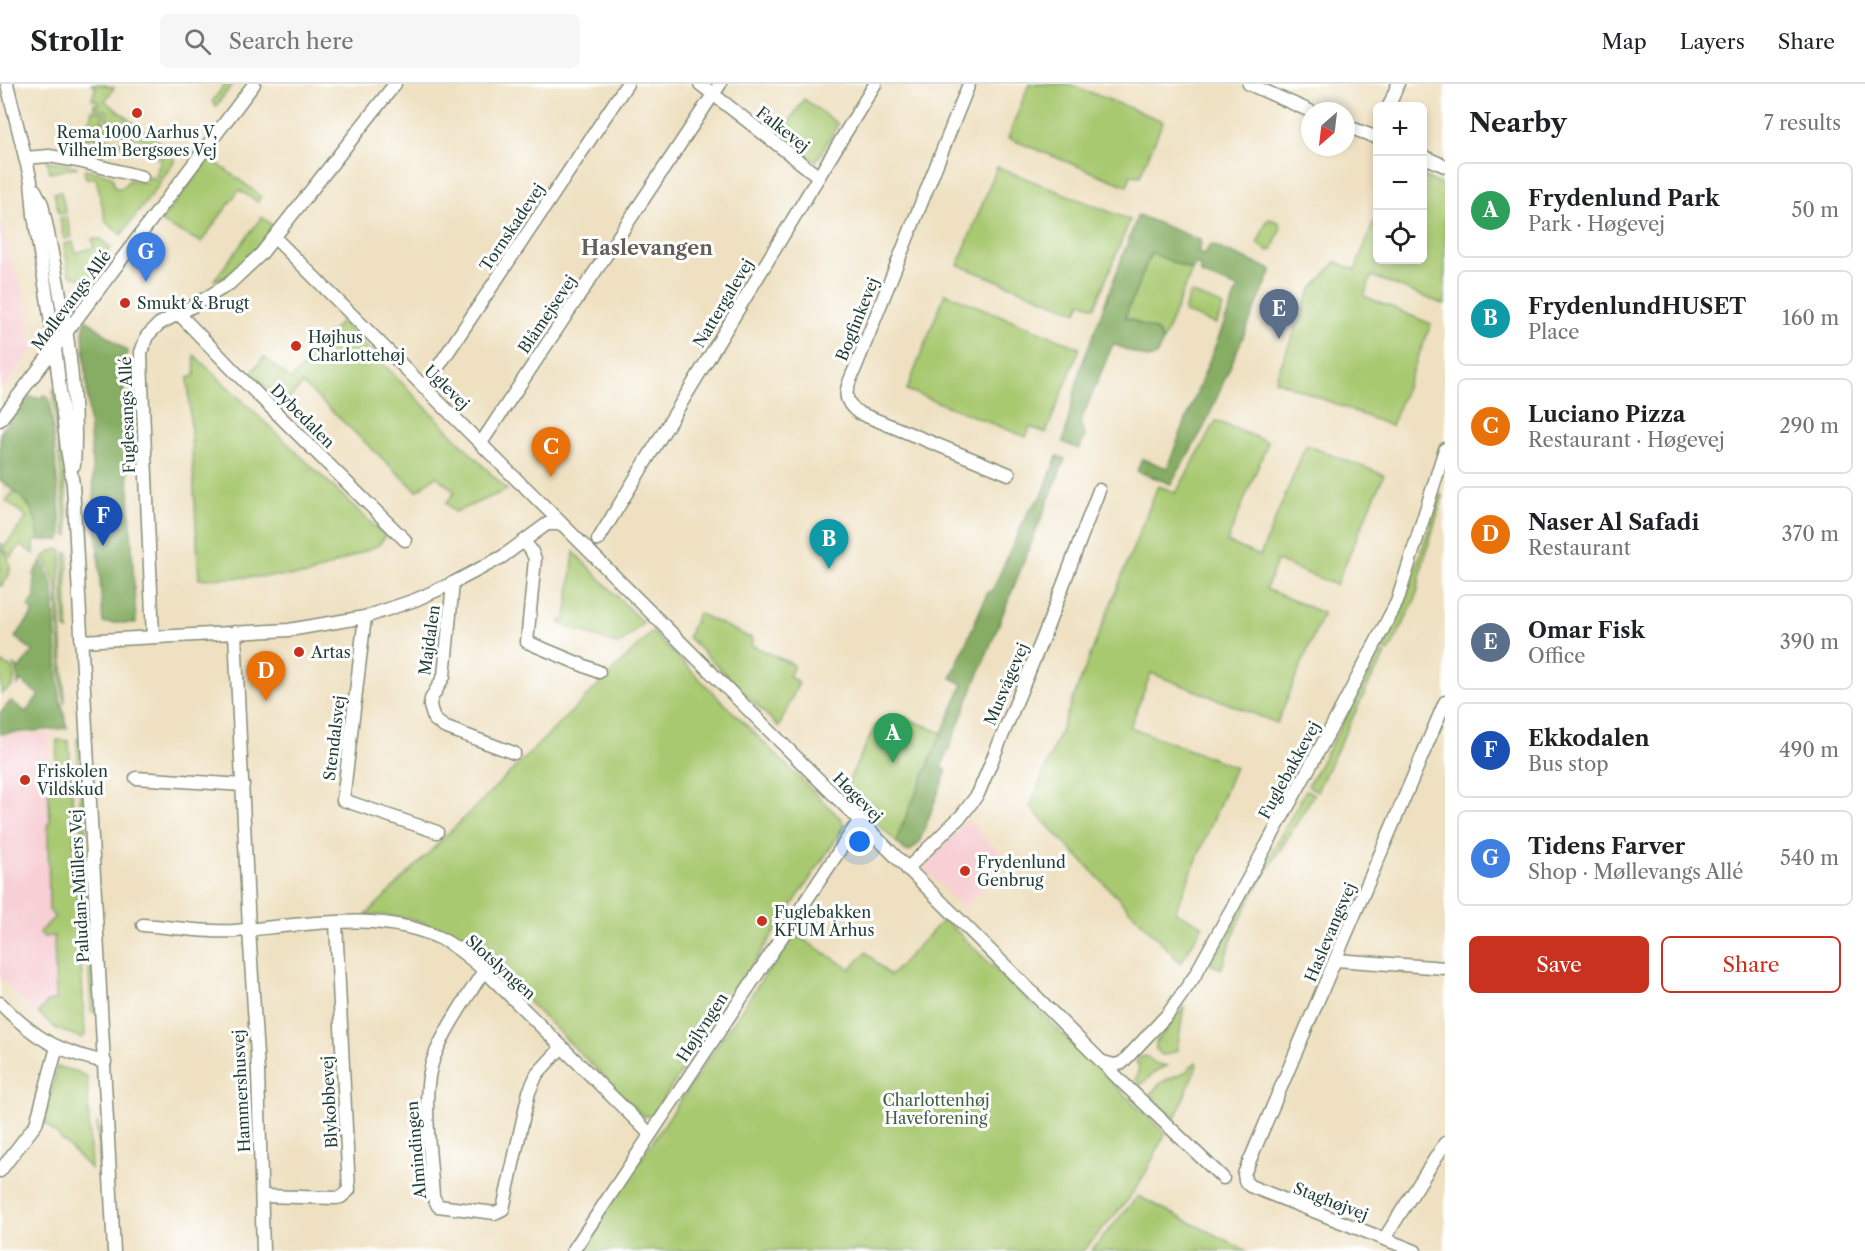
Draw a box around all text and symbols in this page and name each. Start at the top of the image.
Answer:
search box [160,14,580,68]
text: Strollr [30,24,124,58]
icon: search [181,25,214,58]
text: Search here [229,28,353,55]
text: Map [1602,29,1647,54]
text: Layers [1680,29,1745,54]
text: Share [1778,29,1835,54]
street label: Falkevej [752,102,814,156]
north arrow [1301,102,1355,156]
map controls [1373,102,1427,264]
button: + [1373,102,1427,156]
marker: Rema 1000 Aarhus V, Vilhelm Bergsøes Vej [130,106,144,120]
text: Nearby [1469,107,1567,139]
text: 7 results [1764,111,1841,135]
place label: Rema 1000 Aarhus V, Vilhelm Bergsøes Vej [56,122,217,160]
button: − [1373,156,1427,210]
street label: Tornskadevej [475,179,549,275]
text: Frydenlund Park [1528,185,1720,212]
text: A [1483,198,1498,222]
text: 50 m [1792,198,1839,222]
button: locate [1373,210,1427,264]
text: Park · Høgevej [1528,212,1665,236]
pin: G [126,232,166,282]
district label: Haslevangen [581,236,713,260]
street label: Møllevangs Allé [27,246,115,354]
street label: Nattergalevej [689,255,757,351]
street label: Blåmejsevej [514,271,580,357]
street label: Bogfinkevej [831,274,883,364]
pin: E [1260,290,1298,339]
place label: Smukt & Brugt [137,293,250,313]
text: FrydenlundHUSET [1528,293,1746,320]
marker: Smukt & Brugt [118,296,132,310]
text: B [1483,306,1498,330]
text: 160 m [1782,306,1839,330]
text: Place [1528,320,1579,344]
place label: Højhus Charlottehøj [308,327,405,365]
marker: Højhus Charlottehøj [289,339,303,353]
street label: Fuglesangs Allé [115,356,139,474]
street label: Uglevej [420,361,474,413]
street label: Dybedalen [267,380,339,452]
text: Luciano Pizza [1528,401,1686,428]
text: C [1482,414,1499,438]
text: 290 m [1779,414,1839,438]
pin: C [532,428,570,477]
text: Restaurant · Høgevej [1528,428,1725,452]
pin: F [84,496,122,546]
text: Naser Al Safadi [1528,509,1699,536]
pin: B [810,520,848,569]
text: D [1482,522,1499,546]
text: 370 m [1782,522,1839,546]
text: Restaurant [1528,536,1631,560]
street label: Majdalen [414,603,444,677]
text: Omar Fisk [1528,617,1645,644]
text: E [1483,630,1498,654]
text: 390 m [1780,630,1839,654]
street label: Musvågevej [980,640,1032,728]
place label: Artas [310,642,351,662]
text: Office [1528,644,1586,668]
marker: Artas [292,645,306,659]
pin: D [246,652,286,701]
street label: Stendalsvej [319,694,349,782]
pin: A [874,714,912,763]
street label: Fuglebakkevej [1254,718,1324,822]
text: Ekkodalen [1528,725,1650,752]
text: F [1484,738,1497,762]
text: 490 m [1779,738,1839,762]
text: Bus stop [1528,752,1609,776]
place label: Friskolen Vildskud [36,761,108,799]
street label: Høgevej [829,768,887,826]
marker: Friskolen Vildskud [18,773,32,787]
street label: Paludan-Müllers Vej [65,809,93,963]
your location [845,827,874,856]
text: Tidens Farver [1528,833,1685,860]
text: G [1482,846,1499,870]
text: 540 m [1780,846,1839,870]
place label: Frydenlund Genbrug [977,852,1066,890]
text: Shop · Møllevangs Allé [1528,860,1743,884]
marker: Frydenlund Genbrug [958,864,972,878]
street label: Haslevangsvej [1300,879,1360,985]
place label: Fuglebakken KFUM Århus [774,902,874,940]
marker: Fuglebakken KFUM Århus [755,914,769,928]
street label: Slotslyngen [462,930,540,1004]
button: Save [1469,936,1649,993]
button: Share [1661,936,1841,993]
street label: Højlyngen [672,989,732,1065]
street label: Hammershusvej [228,1029,254,1153]
street label: Blykobbevej [317,1055,341,1149]
park label: Charlottenhøj Haveforening [883,1090,989,1128]
street label: Almindingen [402,1100,430,1201]
street label: Staghøjvej [1291,1178,1371,1224]

